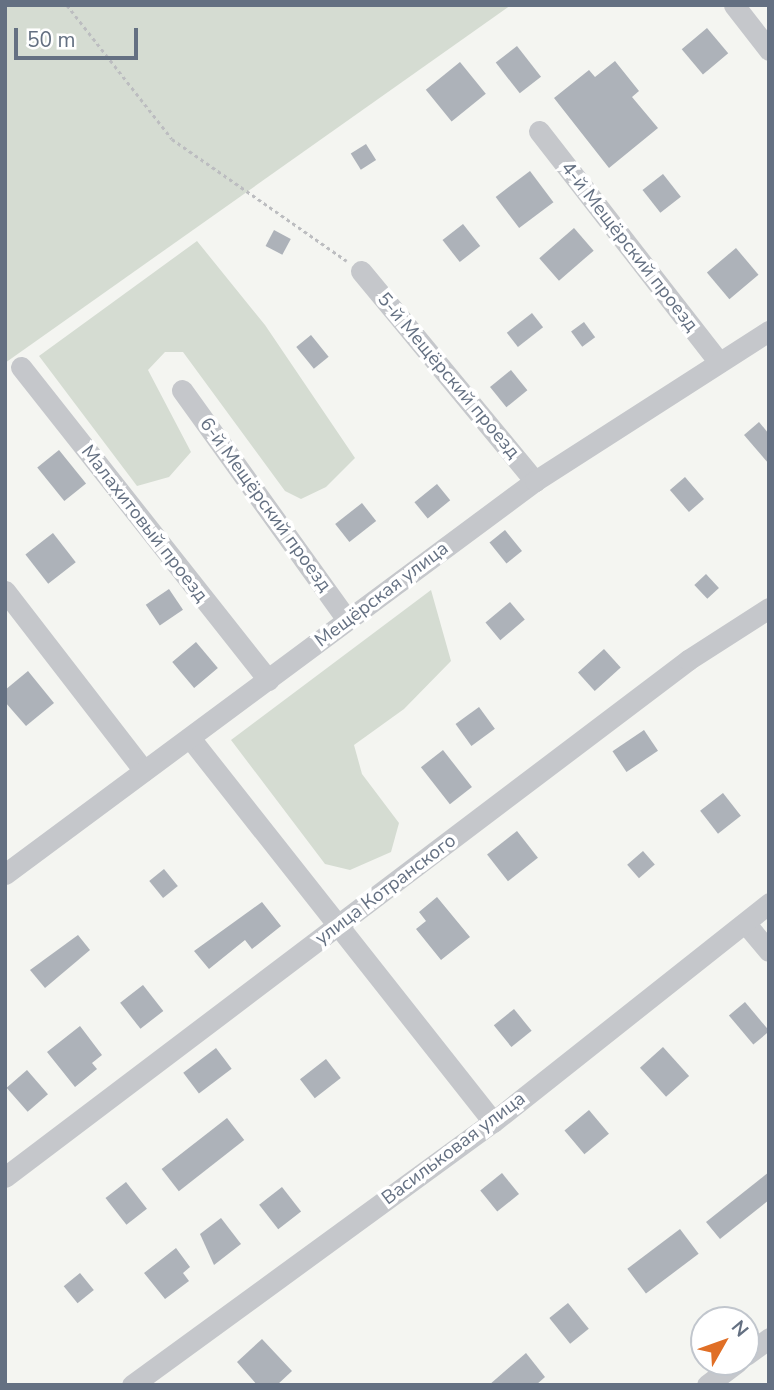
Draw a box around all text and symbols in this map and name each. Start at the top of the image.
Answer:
scale bar [18,14,142,58]
text: 50 m [27,26,76,54]
street label: 4-й Мещёрский проезд [556,157,702,337]
street label: 5-й Мещёрский проезд [372,288,524,464]
street label: 6-й Мещёрский проезд [194,414,336,596]
street label: Малахитовый проезд [76,441,212,607]
street label: Мещёрская улица [311,537,453,653]
street label: улица Котранского [311,830,461,950]
street label: Васильковая улица [378,1088,530,1210]
north arrow [690,1306,760,1376]
text: N [725,1315,754,1343]

